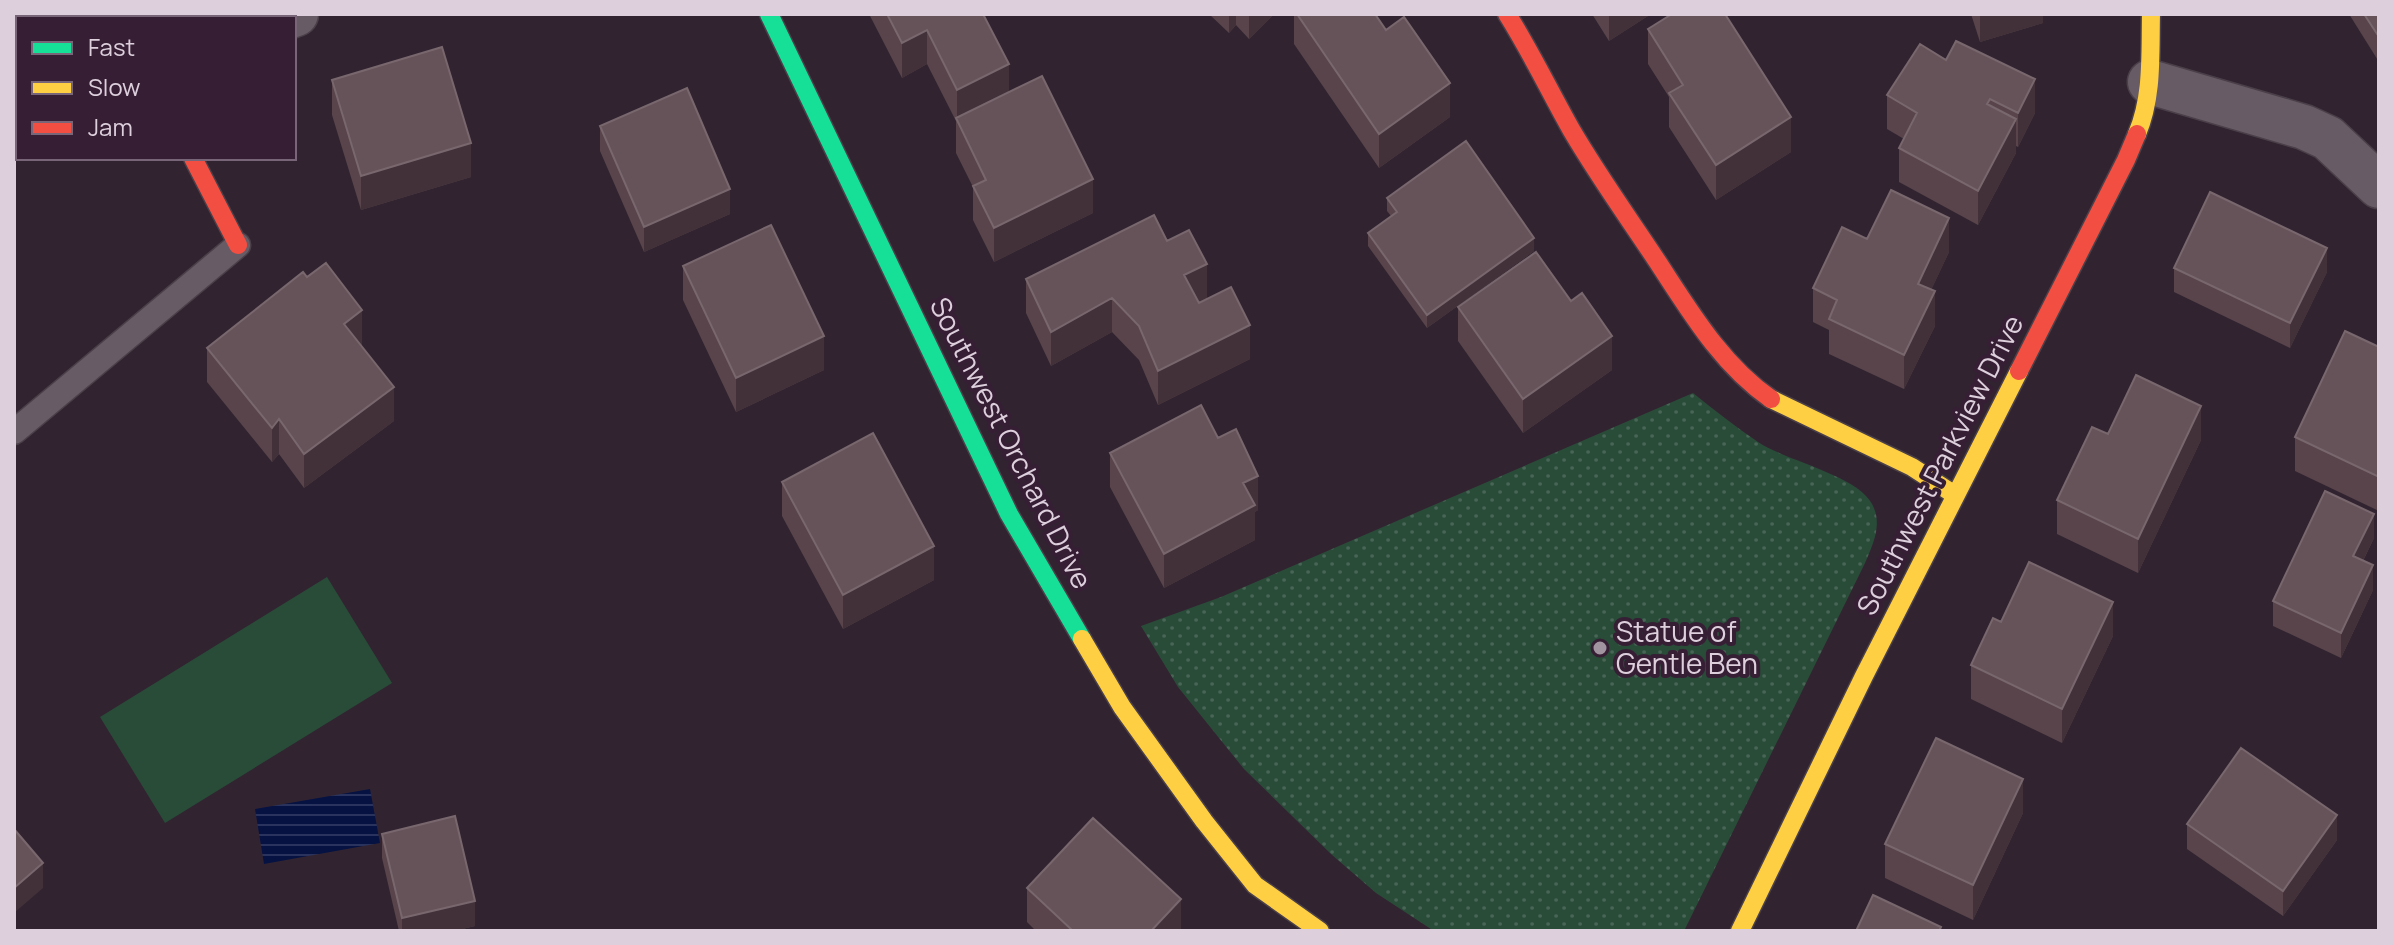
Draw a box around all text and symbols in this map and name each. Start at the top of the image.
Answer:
legend [16,16,296,160]
text: Fast [88,30,135,63]
text: Slow [88,70,141,103]
text: Jam [88,110,133,143]
street label: Southwest Orchard Drive [922,290,1102,595]
street label: Southwest Parkview Drive [1847,308,2031,621]
place label: Statue of Gentle Ben [1616,612,1758,682]
marker: Statue of Gentle Ben [1591,639,1609,657]

